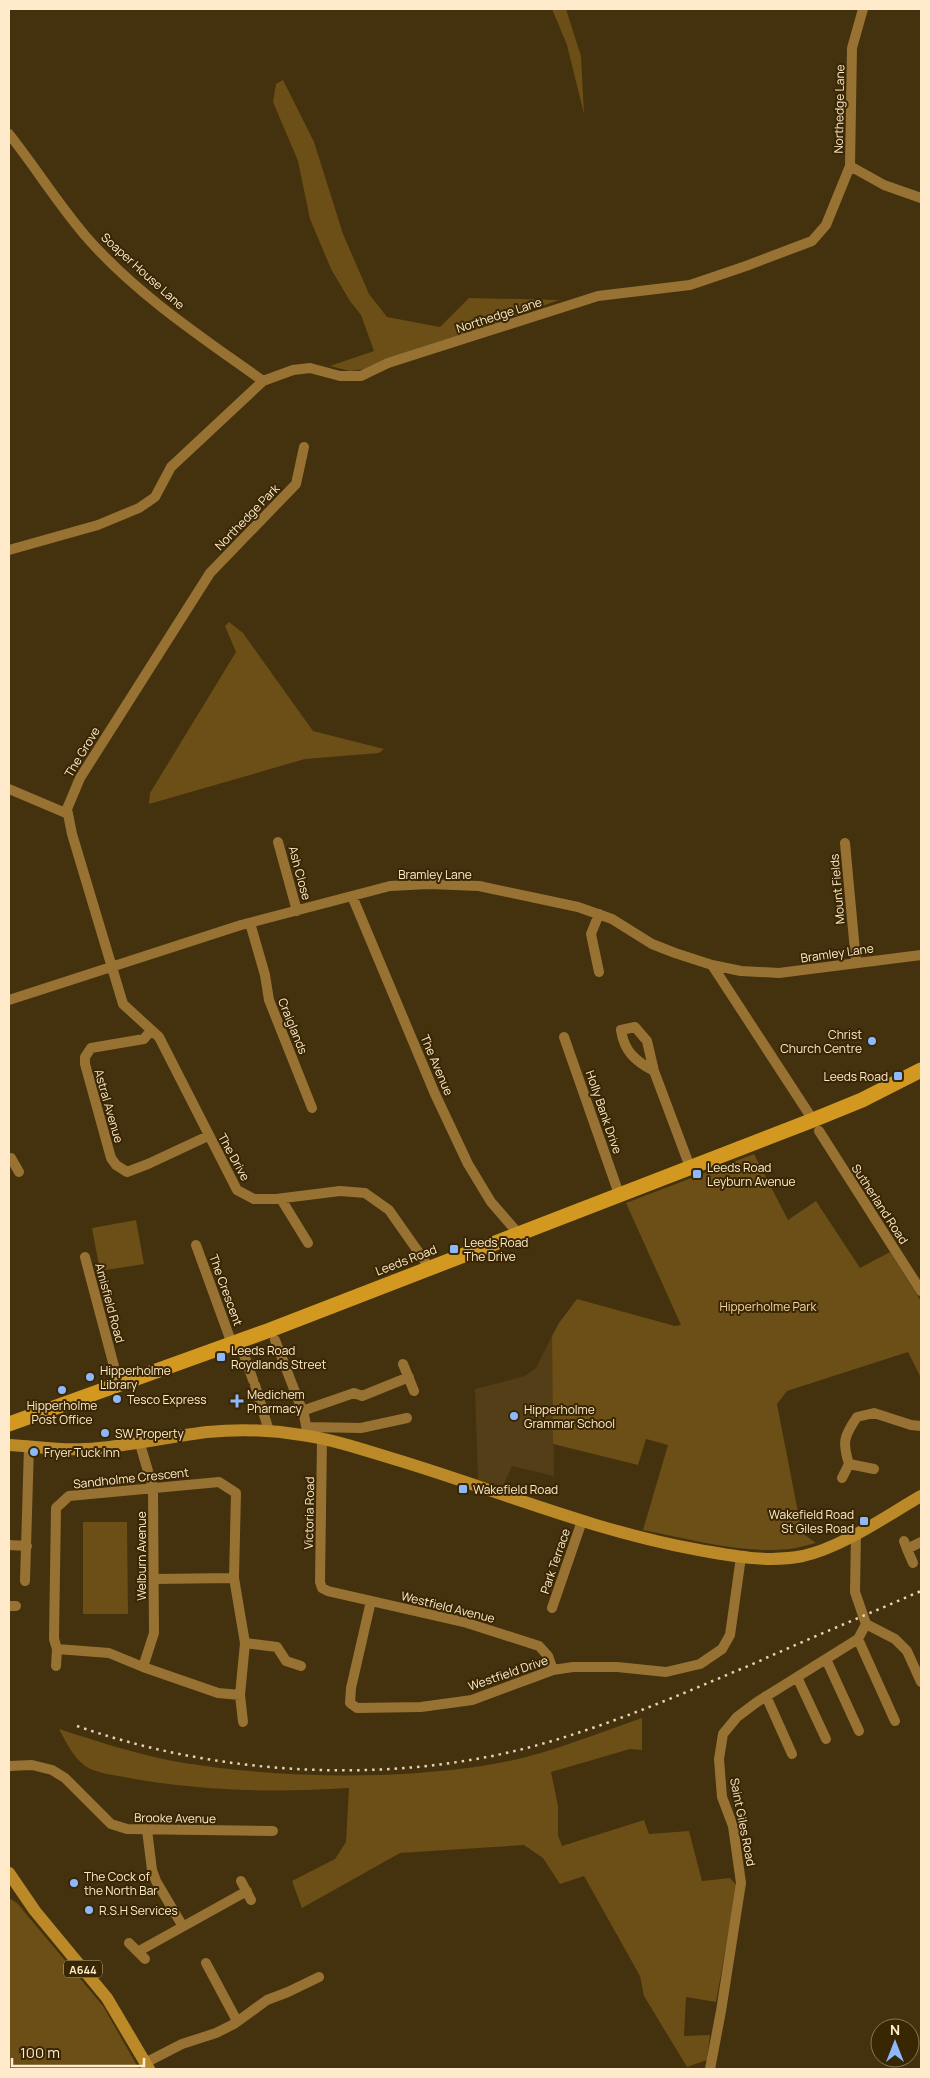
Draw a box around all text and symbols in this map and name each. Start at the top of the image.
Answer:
street label: Northedge Lane [830,64,848,154]
street label: Soaper House Lane [98,229,188,313]
street label: Northedge Lane [454,293,544,337]
street label: Northedge Park [211,479,284,554]
street label: The Grove [60,724,104,780]
street label: Ash Close [285,844,315,902]
street label: Mount Fields [825,853,849,925]
street label: Bramley Lane [398,866,472,883]
street label: Bramley Lane [799,939,875,967]
street label: Craiglands [274,995,312,1057]
place label: Christ Church Centre [780,1026,862,1057]
street label: The Avenue [417,1032,457,1098]
marker: Christ Church Centre [866,1035,878,1047]
street label: Astral Avenue [90,1067,128,1145]
street label: Holly Bank Drive [582,1068,626,1156]
place label: Leeds Road [824,1068,888,1085]
marker: Leeds Road [892,1070,904,1082]
street label: The Drive [214,1130,254,1184]
place label: Leeds Road Leyburn Avenue [707,1159,796,1190]
street label: Sutherland Road [848,1161,912,1247]
marker: Leeds Road Leyburn Avenue [691,1168,703,1180]
place label: Leeds Road The Drive [464,1234,528,1265]
street label: Leeds Road [373,1241,439,1279]
marker: Leeds Road The Drive [448,1243,460,1255]
street label: The Crescent [205,1252,247,1328]
street label: Amisfield Road [91,1261,129,1345]
park label: Hipperholme Park [719,1298,818,1315]
place label: Leeds Road Roydlands Street [231,1342,326,1373]
marker: Leeds Road Roydlands Street [215,1351,227,1363]
place label: Hipperholme Library [100,1362,171,1393]
marker: Hipperholme Library [84,1371,96,1383]
marker: Hipperholme Post Office [56,1384,68,1396]
place label: Medichem Pharmacy [247,1386,305,1417]
place label: Tesco Express [127,1391,207,1408]
marker: Tesco Express [111,1393,123,1405]
marker: Medichem Pharmacy [231,1395,243,1407]
place label: Hipperholme Post Office [27,1397,97,1428]
place label: Hipperholme Grammar School [524,1401,615,1432]
marker: Hipperholme Grammar School [508,1410,520,1422]
place label: SW Property [115,1425,184,1442]
marker: SW Property [99,1427,111,1439]
place label: Fryer Tuck Inn [44,1444,120,1461]
marker: Fryer Tuck Inn [28,1446,40,1458]
street label: Sandholme Crescent [72,1463,190,1493]
street label: Victoria Road [300,1476,318,1550]
place label: Wakefield Road [473,1481,558,1498]
marker: Wakefield Road [457,1483,469,1495]
place label: Wakefield Road St Giles Road [769,1506,854,1537]
street label: Welburn Avenue [133,1511,150,1601]
marker: Wakefield Road St Giles Road [858,1515,870,1527]
street label: Park Terrace [536,1526,574,1596]
street label: Westfield Avenue [399,1587,497,1627]
street label: Westfield Drive [466,1651,550,1695]
street label: Saint Giles Road [726,1776,760,1868]
street label: Brooke Avenue [134,1809,216,1827]
place label: The Cock of the North Bar [84,1868,158,1899]
marker: The Cock of the North Bar [68,1877,80,1889]
place label: R.S.H Services [99,1902,178,1919]
marker: R.S.H Services [83,1904,95,1916]
road number: A644 [64,1960,102,1978]
north arrow [870,2018,920,2068]
text: N [890,2020,900,2039]
scale bar [12,2036,145,2068]
text: 100 m [20,2042,60,2063]

